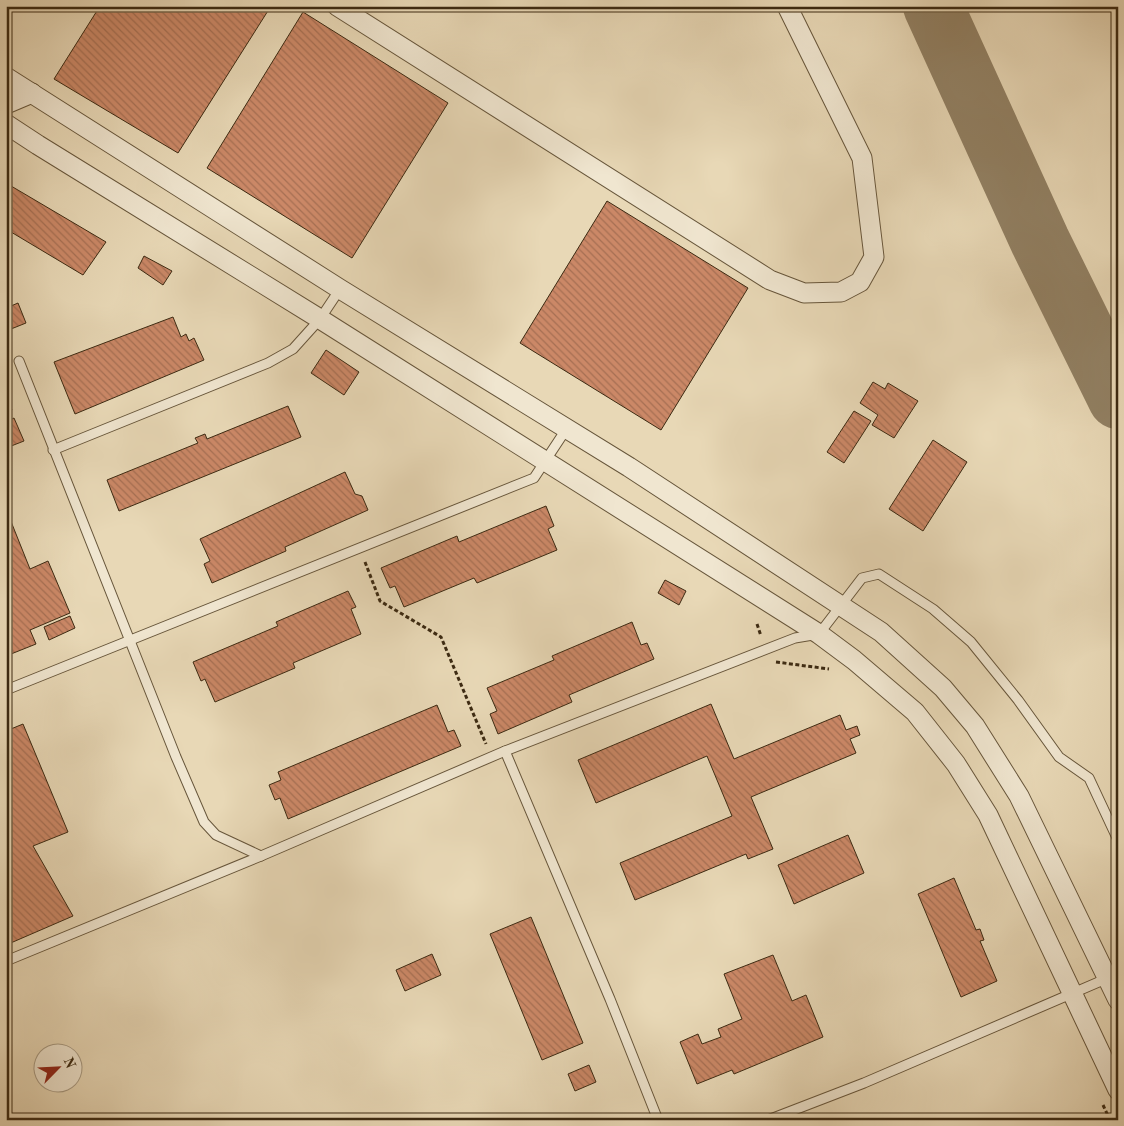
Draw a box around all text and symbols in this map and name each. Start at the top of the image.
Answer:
north arrow [32,1044,82,1094]
text: N [60,1055,78,1071]

